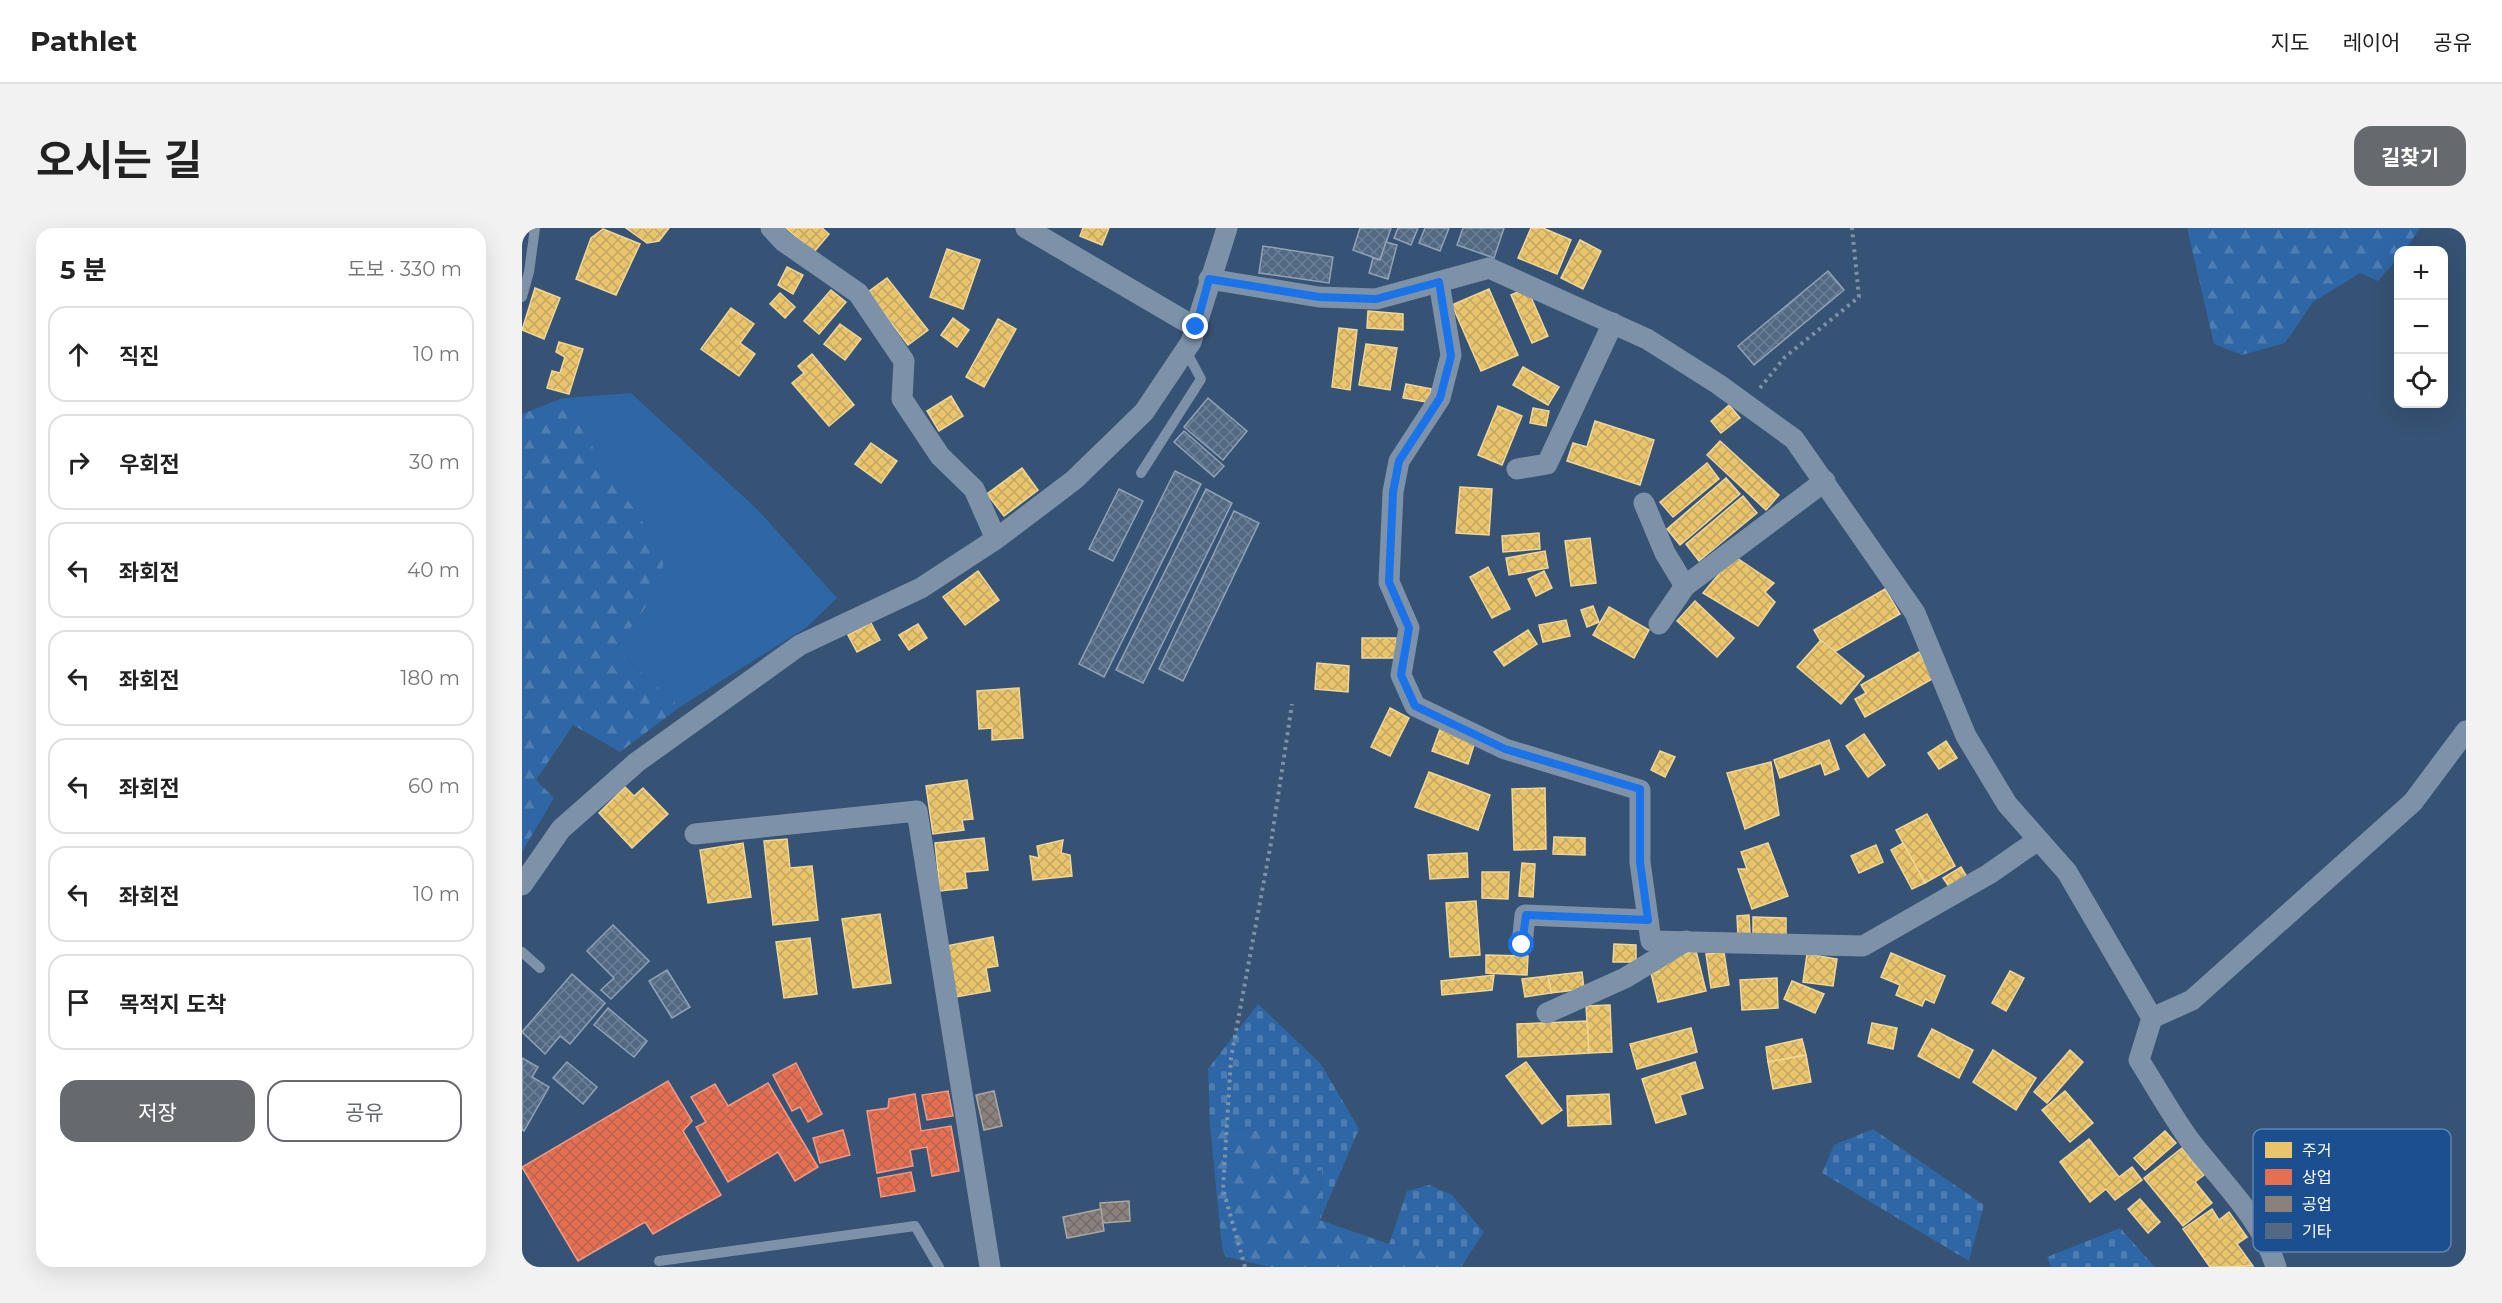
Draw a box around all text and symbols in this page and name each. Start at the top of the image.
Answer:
text: Pathlet [30,24,137,58]
text: 지도 [2271,30,2309,55]
text: 레이어 [2342,30,2400,55]
text: 공유 [2433,30,2472,55]
button: 길찾기 [2354,126,2466,186]
text: 오시는 길 [36,134,202,186]
map controls [2394,246,2448,408]
button: + [2394,246,2448,300]
text: 5 분 [60,254,107,286]
text: 도보 · 330 m [348,257,462,281]
button: − [2394,300,2448,354]
route end [1182,313,1208,339]
icon: ahead [62,338,95,371]
text: 10 m [413,342,460,366]
text: 직진 [119,343,159,370]
button: locate [2394,354,2448,408]
icon: right [62,446,95,479]
text: 30 m [409,450,460,474]
text: 우회전 [119,451,180,478]
icon: left [62,554,95,587]
text: 40 m [407,558,460,582]
text: 좌회전 [119,559,180,586]
icon: left [62,662,95,695]
text: 180 m [400,666,460,690]
text: 좌회전 [119,667,180,694]
icon: left [62,770,95,803]
text: 60 m [408,774,460,798]
text: 좌회전 [119,775,180,802]
icon: left [62,878,95,911]
text: 10 m [413,882,460,906]
text: 좌회전 [119,883,180,910]
route start [1508,931,1534,957]
icon: arrive [62,986,95,1019]
text: 목적지 도착 [119,991,226,1018]
button: 저장 [60,1080,255,1142]
button: 공유 [267,1080,462,1142]
legend [2253,1129,2451,1252]
text: 주거 [2302,1141,2331,1160]
text: 상업 [2302,1168,2331,1187]
text: 공업 [2302,1195,2331,1214]
text: 기타 [2302,1222,2332,1241]

